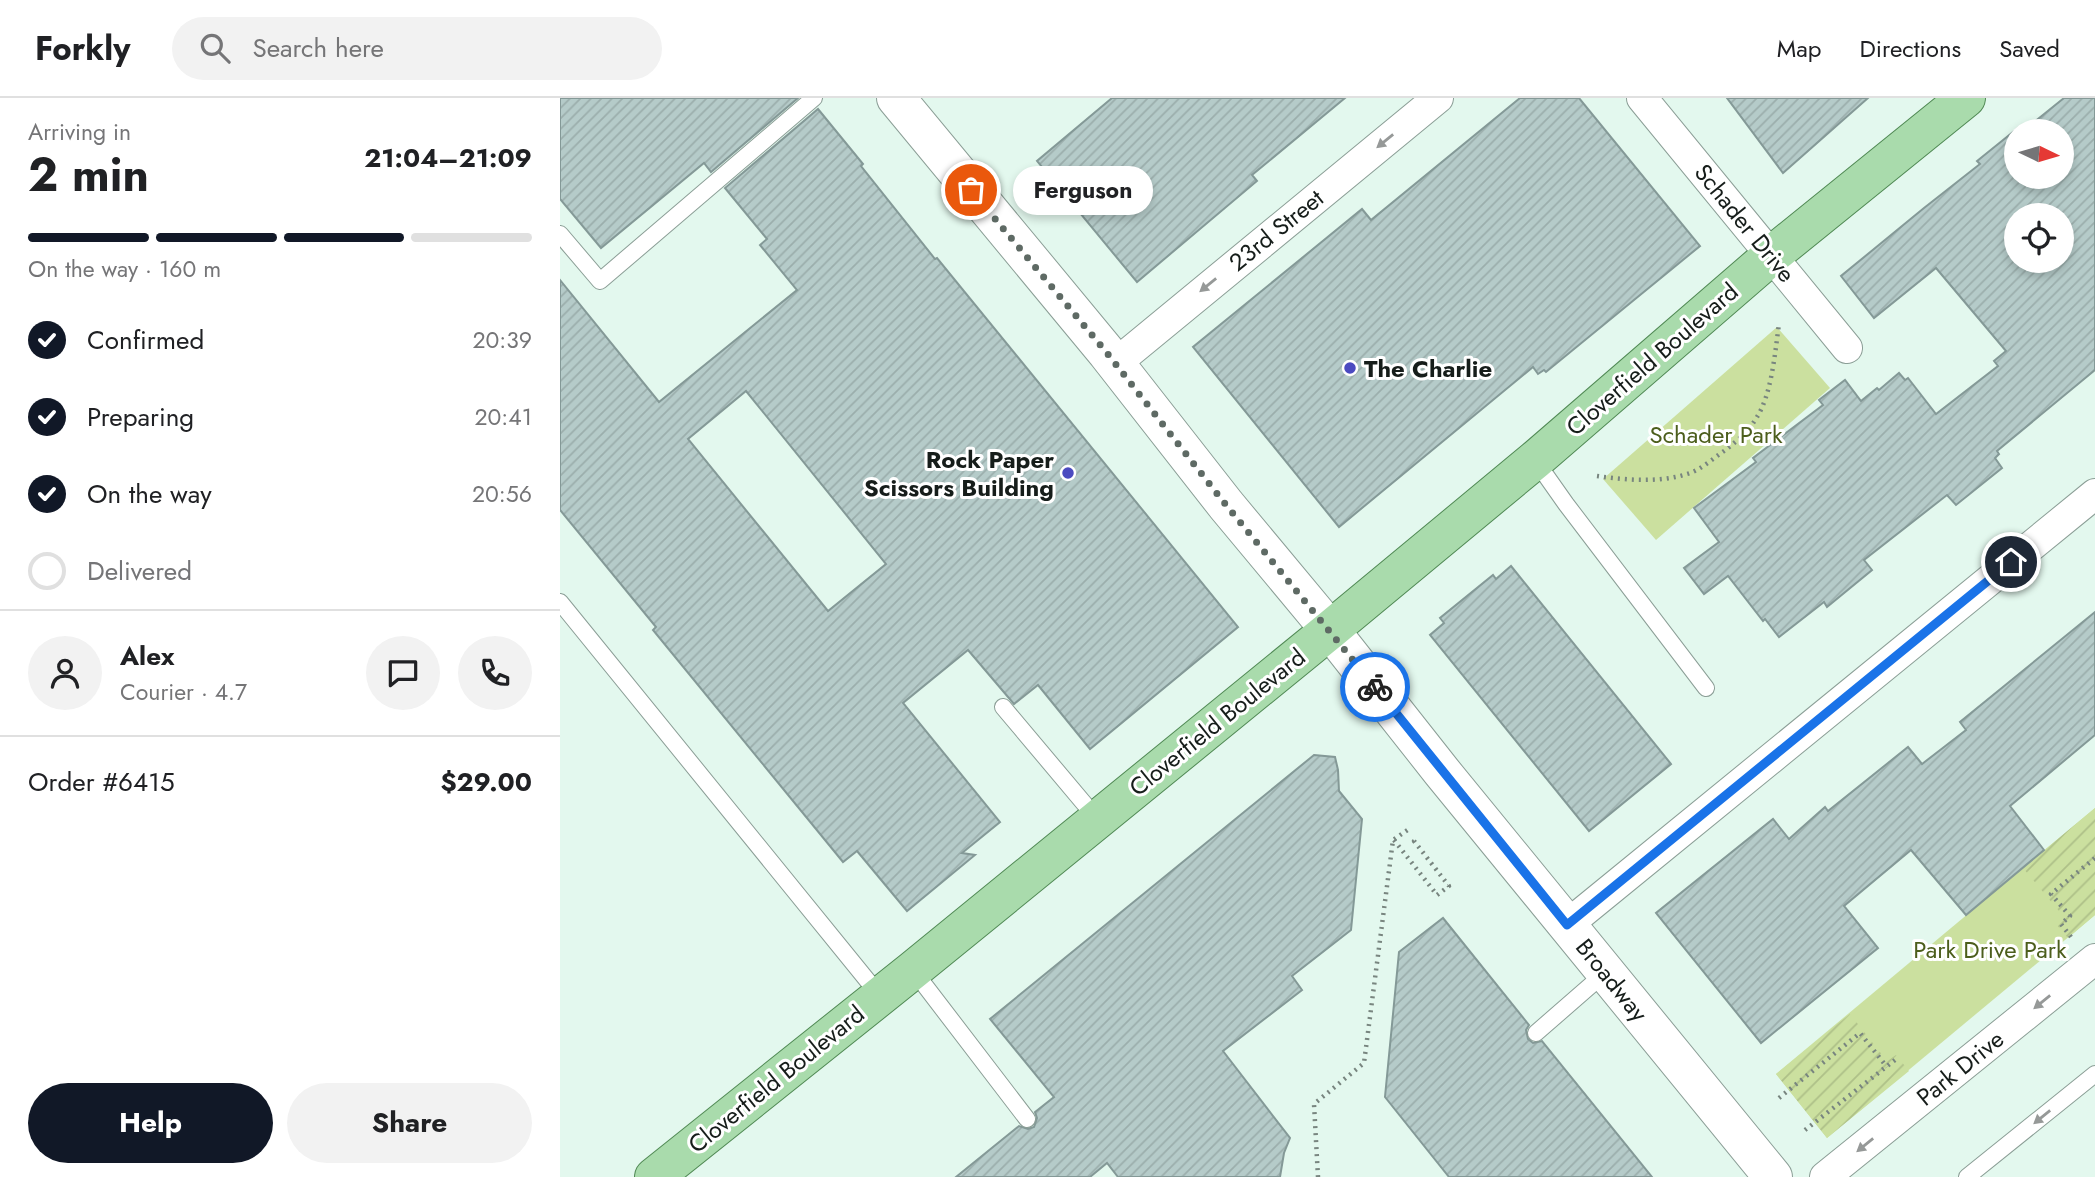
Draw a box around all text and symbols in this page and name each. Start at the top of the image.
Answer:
search box [172,17,662,80]
text: Forkly [35,25,130,72]
icon: search [196,29,234,67]
text: Search here [252,29,384,67]
text: Map [1777,31,1822,66]
text: Directions [1860,31,1961,66]
text: Saved [1999,31,2060,66]
text: Arriving in [28,115,131,149]
north arrow [2004,119,2074,189]
map controls [2004,119,2074,273]
one-way arrow [1376,133,1393,148]
text: 21:04–21:09 [364,139,532,177]
text: 2 min [28,142,149,208]
street label: Schader Drive [1686,156,1804,290]
pin [941,160,1001,220]
callout: Ferguson [1013,166,1153,214]
icon: bag [952,171,990,209]
text: Ferguson [1034,173,1132,207]
street label: 23rd Street [1221,181,1331,279]
button: locate [2004,203,2074,273]
text: On the way · 160 m [28,252,221,286]
street label: Cloverfield Boulevard [1558,274,1746,444]
one-way arrow [1200,277,1217,292]
icon: check [28,321,66,359]
text: Confirmed [87,321,204,359]
text: 20:39 [472,323,532,357]
place label: The Charlie [1364,351,1492,386]
marker: The Charlie [1342,360,1358,376]
icon: check [28,398,66,436]
text: Preparing [87,398,194,436]
text: 20:41 [474,400,532,434]
park label: Schader Park [1649,417,1783,452]
place label: Rock Paper Scissors Building [864,442,1054,505]
marker: Rock Paper Scissors Building [1060,465,1076,481]
icon: check [28,475,66,513]
text: On the way [87,475,212,513]
text: 20:56 [472,477,532,511]
pin [1981,532,2041,592]
icon: home [1992,543,2030,581]
text: Delivered [87,552,192,590]
button: person [28,636,102,710]
button: chat [366,636,440,710]
button: phone [458,636,532,710]
text: Alex [120,637,174,675]
street label: Cloverfield Boulevard [1121,640,1313,804]
courier [1340,652,1410,722]
icon: bike [1356,668,1394,706]
text: Courier · 4.7 [120,675,247,709]
text: Order #6415 [28,763,175,801]
text: $29.00 [440,763,532,801]
street label: Broadway [1568,931,1657,1029]
park label: Park Drive Park [1913,932,2067,967]
one-way arrow [2033,994,2050,1009]
street label: Cloverfield Boulevard [680,997,872,1161]
street label: Park Drive [1909,1022,2011,1114]
button: Help [28,1083,273,1163]
button: Share [287,1083,532,1163]
one-way arrow [2033,1109,2051,1124]
one-way arrow [1856,1137,1874,1152]

